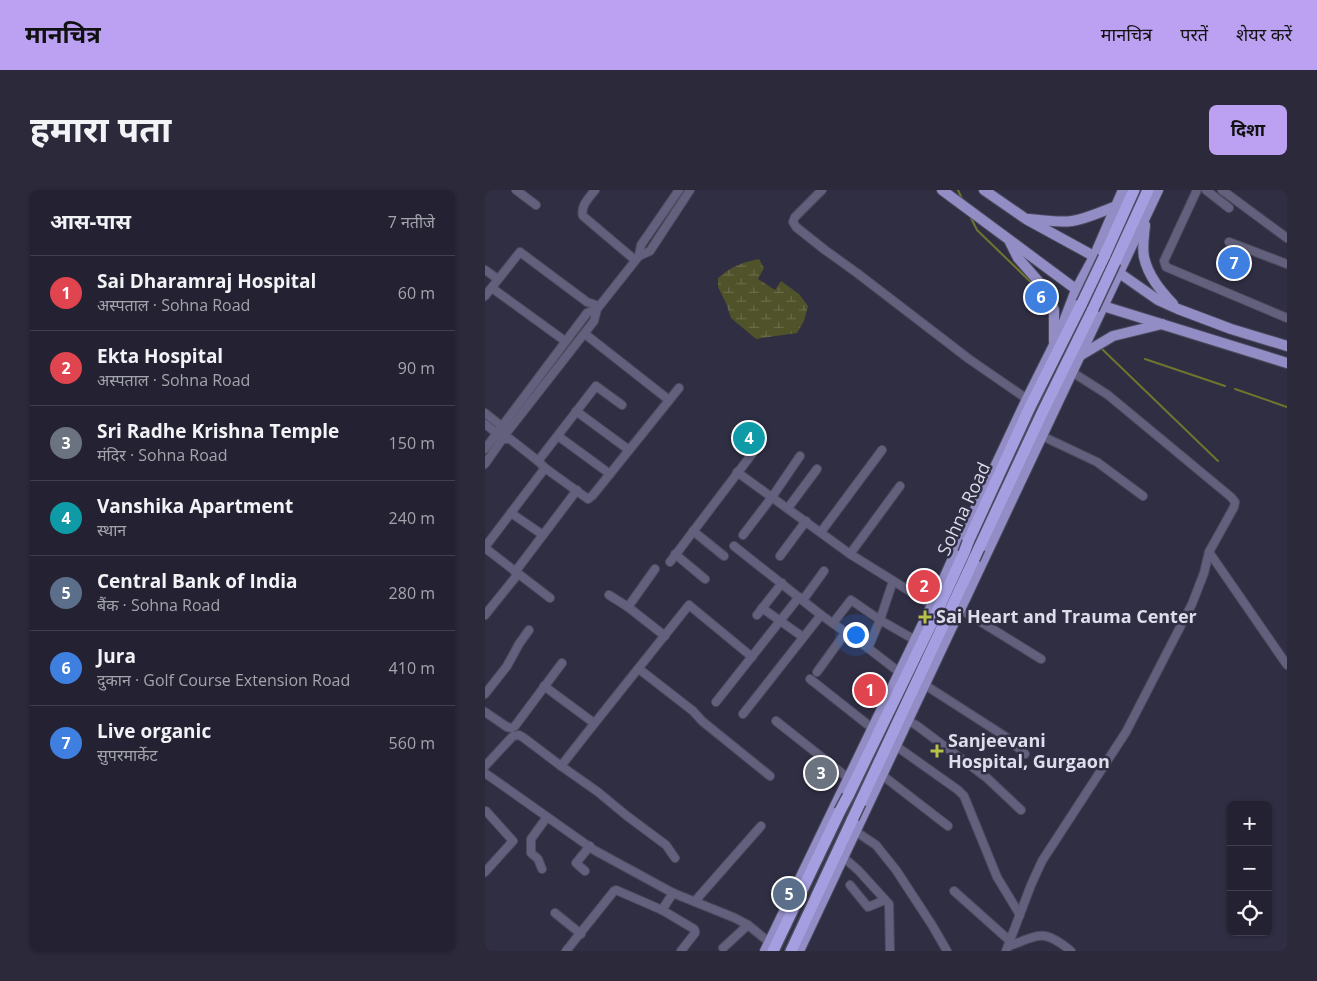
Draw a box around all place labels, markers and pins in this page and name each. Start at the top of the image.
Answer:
pin: 7 [1218,244,1250,282]
pin: 6 [1025,278,1057,316]
pin: 4 [733,419,765,457]
pin: 2 [908,567,940,605]
place label: Sai Heart and Trauma Center [936,604,1197,628]
marker: Sai Heart and Trauma Center [918,610,932,624]
pin: 1 [854,671,886,709]
place label: Sanjeevani Hospital, Gurgaon [948,728,1110,773]
marker: Sanjeevani Hospital, Gurgaon [930,744,944,758]
pin: 3 [805,754,837,792]
pin: 5 [773,875,805,913]

